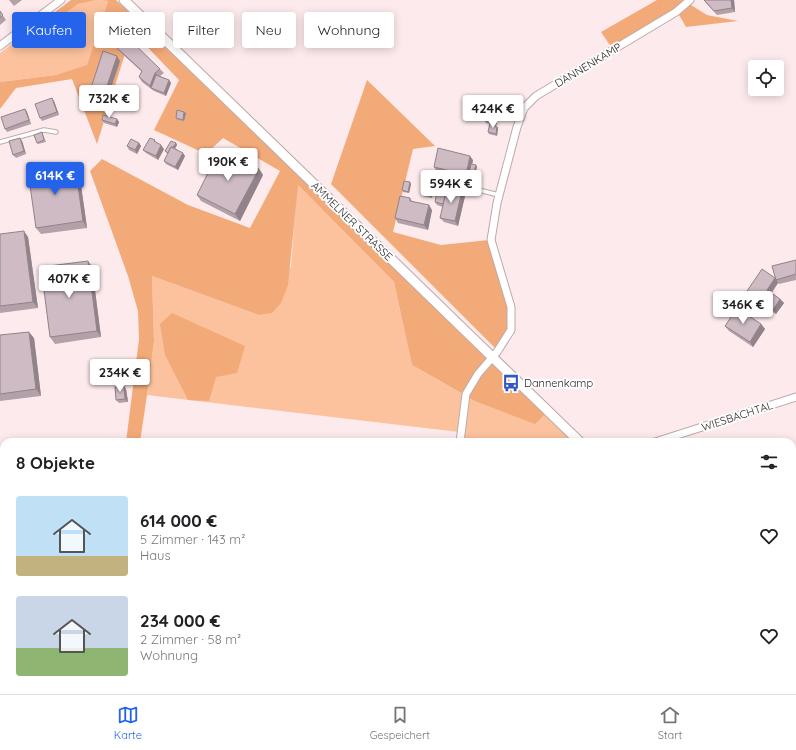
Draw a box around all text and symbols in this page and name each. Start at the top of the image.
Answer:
chip: Kaufen [12,12,86,48]
chip: Mieten [94,12,165,48]
chip: Filter [173,12,234,48]
chip: Neu [242,12,296,48]
chip: Wohnung [304,12,394,48]
street label: DANNENKAMP [552,39,624,90]
map controls [748,60,784,96]
button: locate [748,60,784,96]
pin: 732K € [76,85,142,119]
text: 732K € [88,90,130,106]
pin: 424K € [460,95,526,129]
text: 424K € [472,100,515,116]
pin: 190K € [195,148,261,182]
text: 190K € [208,153,248,169]
pin: 614K € [22,162,88,196]
text: 614K € [35,167,75,183]
pin: 594K € [418,170,484,204]
text: 594K € [430,175,472,191]
street label: AMMELNER STRASSE [308,178,396,264]
pin: 407K € [36,265,102,299]
text: 407K € [48,270,90,286]
pin: 346K € [710,291,776,325]
text: 346K € [722,296,764,312]
pin: 234K € [87,359,153,393]
text: 234K € [99,364,141,380]
bus stop icon: Dannenkamp [501,373,521,393]
place label: Dannenkamp [524,376,593,390]
street label: WIESBACHTAL [700,398,775,434]
icon: filters [758,451,780,473]
text: 8 Objekte [16,452,95,473]
text: 614 000 € [140,510,217,531]
icon: home [48,512,96,560]
icon: heart [758,525,780,547]
text: 5 Zimmer · 143 m² [140,531,245,547]
text: Haus [140,547,171,563]
text: 234 000 € [140,610,220,631]
icon: home [48,612,96,660]
icon: heart [758,625,780,647]
text: 2 Zimmer · 58 m² [140,631,241,647]
text: Wohnung [140,647,198,663]
tab: Karte [114,704,142,742]
tab: Gespeichert [370,704,430,742]
tab: Start [658,704,682,742]

